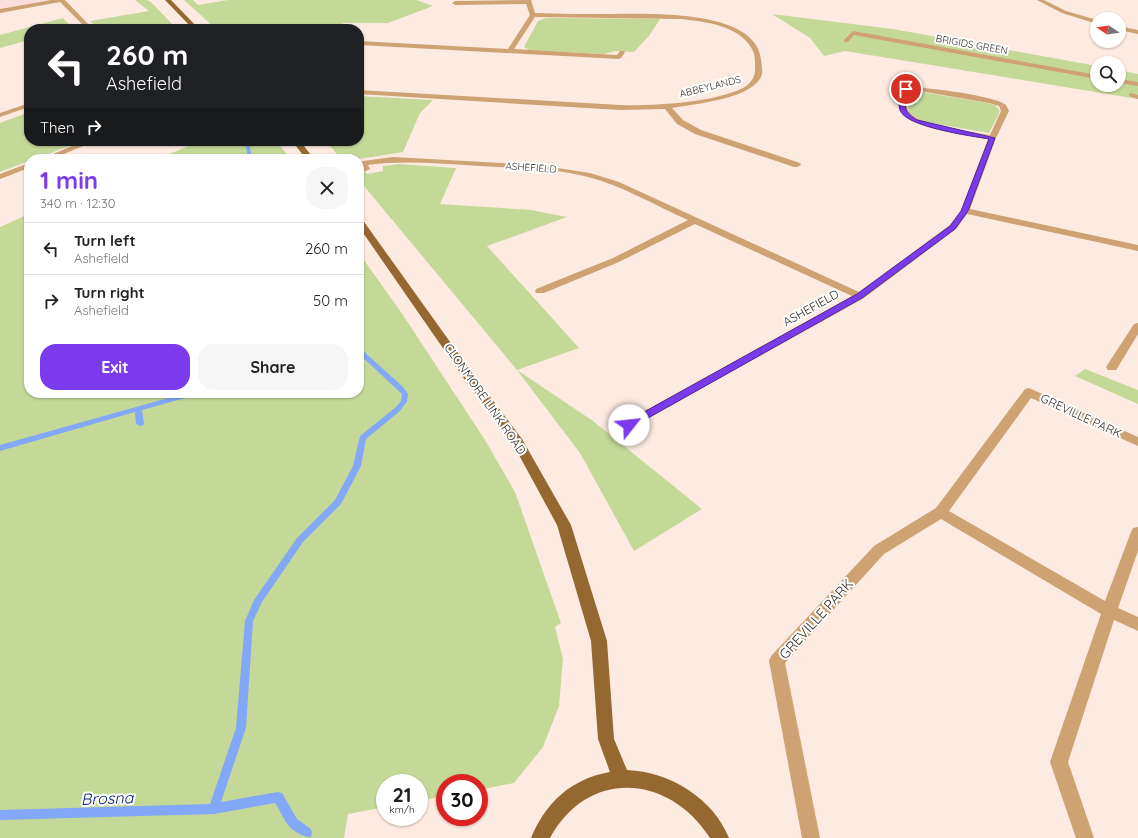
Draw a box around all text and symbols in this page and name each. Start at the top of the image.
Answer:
north arrow [1090,12,1126,48]
map controls [1090,12,1126,92]
street label: BRIGIDS GREEN [935,32,1009,57]
text: 260 m [106,37,188,72]
icon: left [40,40,92,92]
button: search [1090,56,1126,92]
text: Ashefield [106,72,182,95]
pin [889,72,923,106]
street label: ABBEYLANDS [678,73,742,100]
icon: arrive [895,78,917,100]
icon: right [83,116,105,138]
text: Then [40,118,75,137]
street label: ASHEFIELD [505,159,557,176]
text: 1 min [40,165,98,195]
button: close [306,167,348,209]
text: 340 m · 12:30 [40,195,115,211]
text: Turn left [74,231,136,250]
icon: left [40,238,62,260]
text: 260 m [305,239,348,258]
text: Ashefield [74,250,129,266]
text: Turn right [74,283,145,302]
street label: ASHEFIELD [780,286,842,329]
icon: right [40,290,62,312]
text: 50 m [313,291,348,310]
text: Ashefield [74,302,129,318]
street label: CLONMORE LINK ROAD [441,340,530,457]
button: Exit [40,344,190,390]
button: Share [198,344,348,390]
street label: GREVILLE PARK [1038,390,1124,441]
position arrow [608,404,650,446]
street label: GREVILLE PARK [775,575,857,663]
speed limit sign: 30 [436,774,488,826]
text: 21 [392,782,412,807]
water label: Brosna [80,787,135,809]
text: km/h [389,803,415,816]

